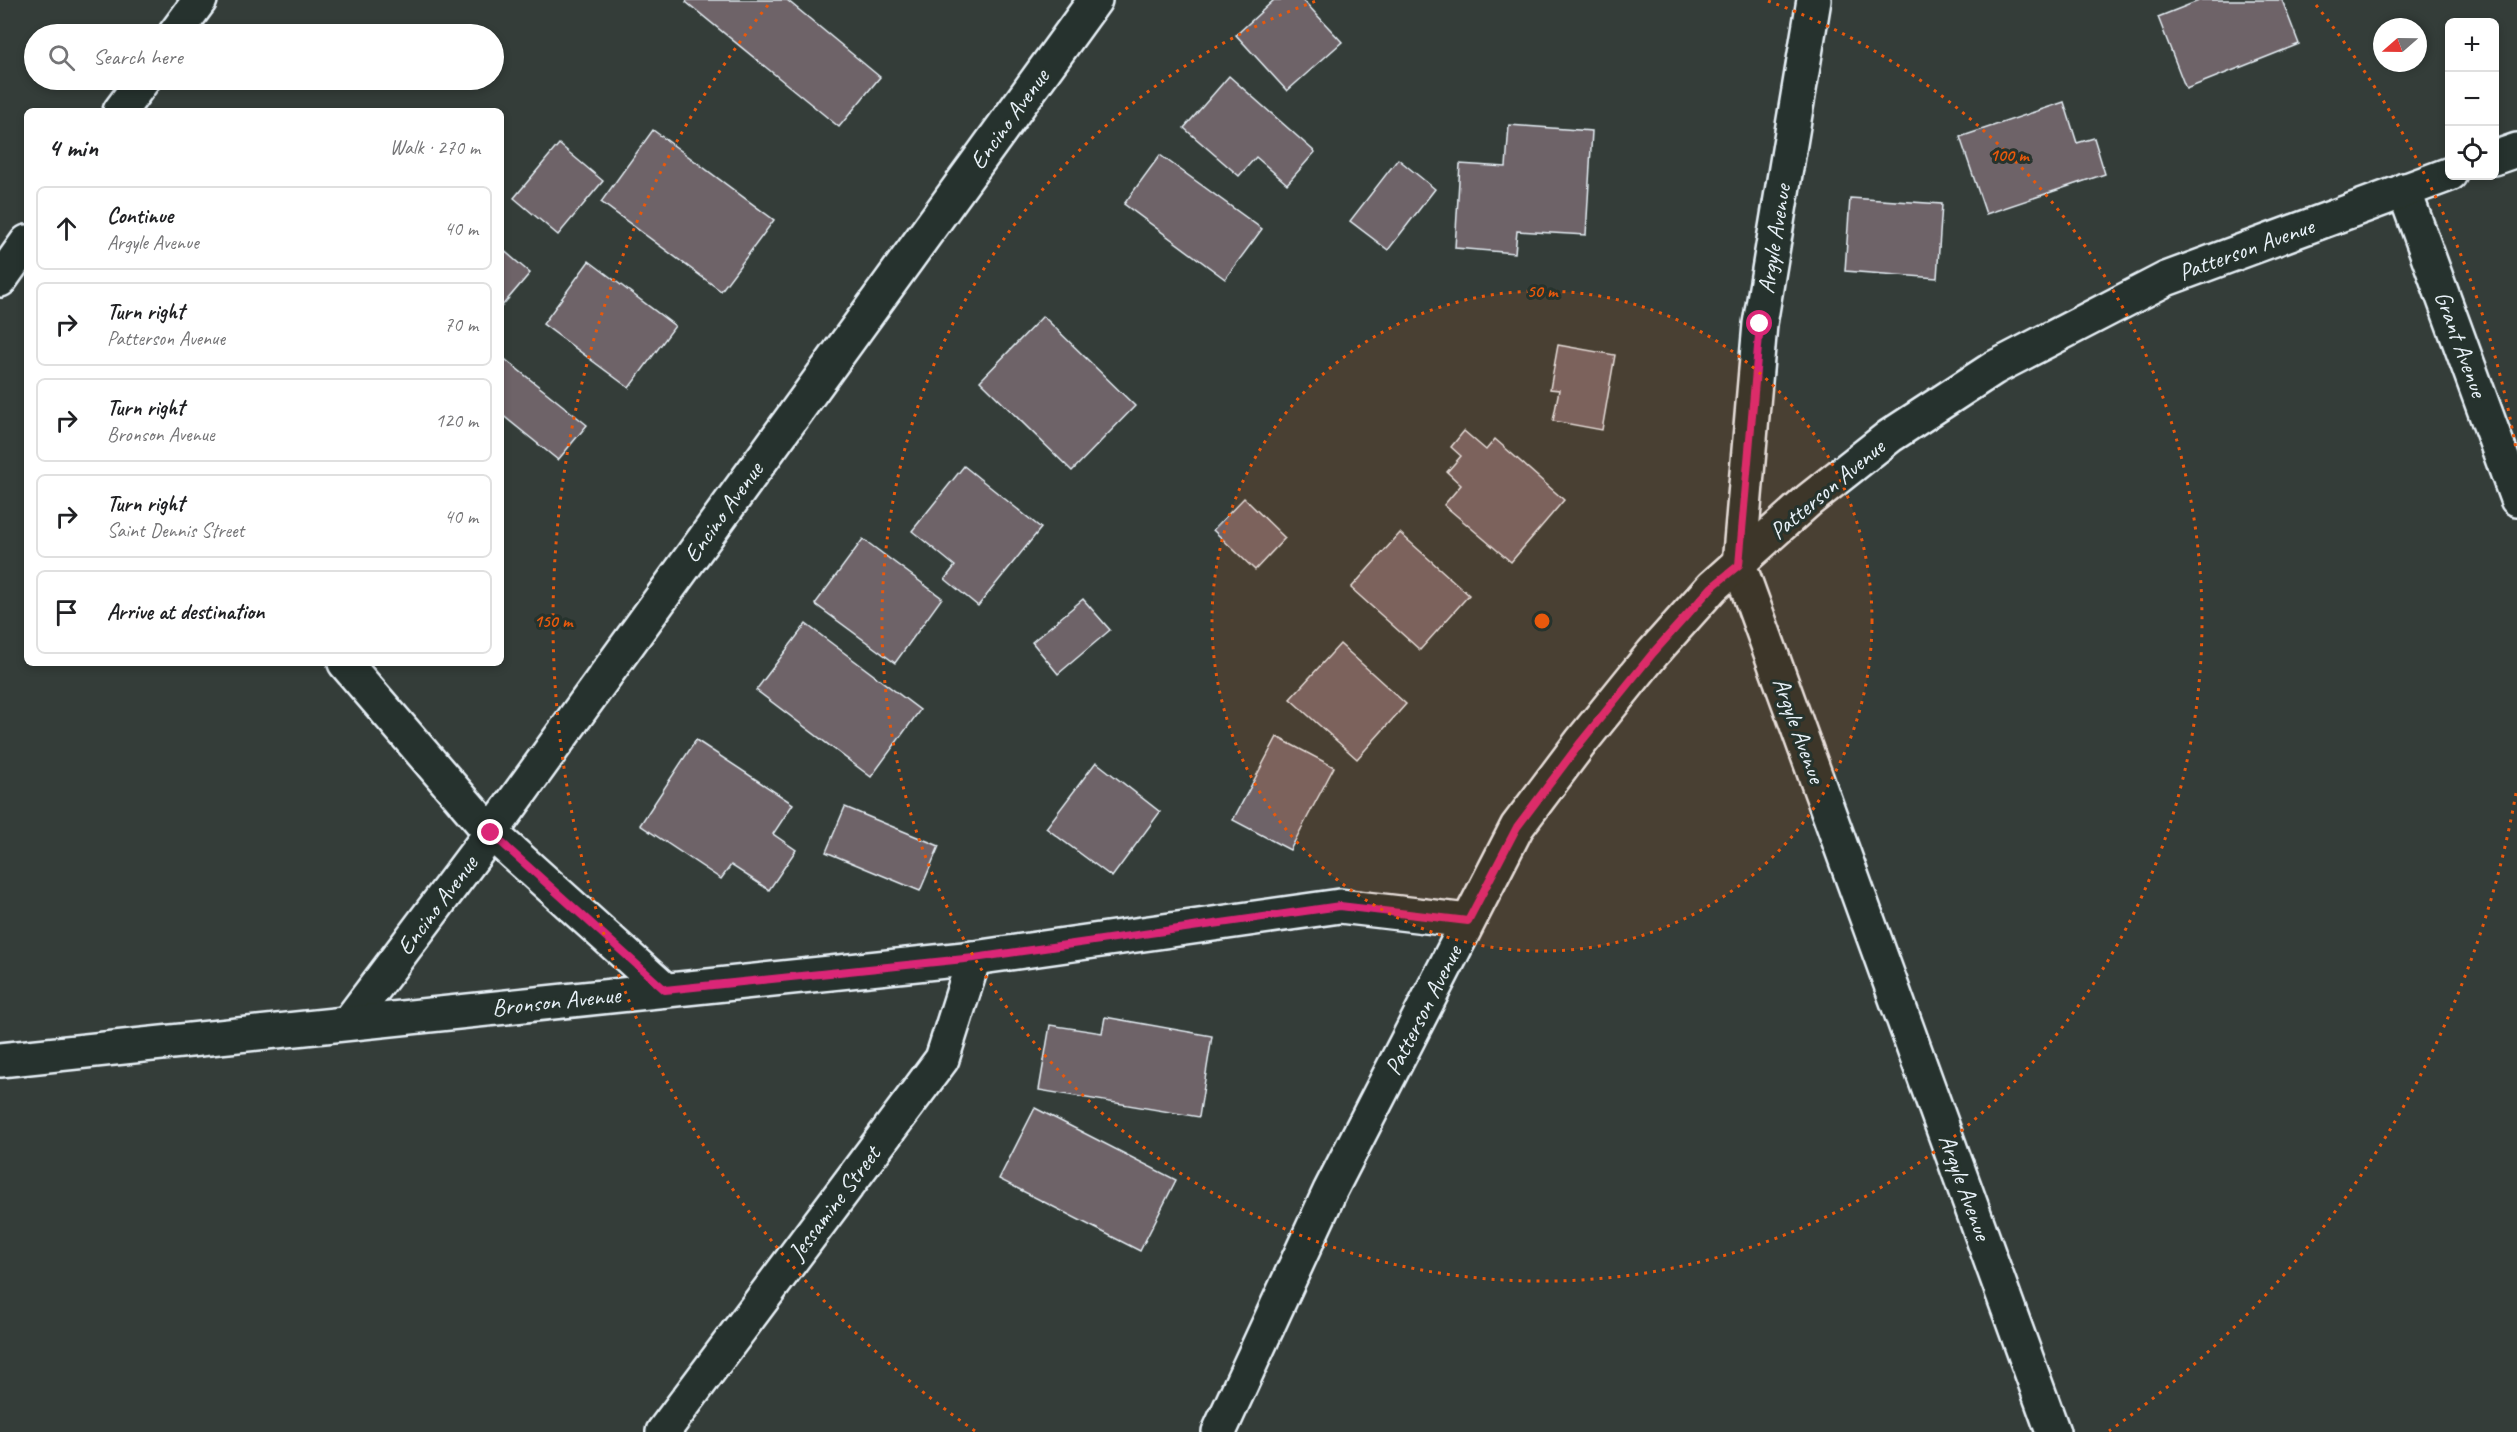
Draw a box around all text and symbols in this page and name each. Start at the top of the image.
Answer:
north arrow [2373,18,2427,72]
map controls [2445,18,2499,180]
button: + [2445,18,2499,72]
search box [24,24,504,90]
icon: search [45,41,78,74]
text: Search here [93,43,183,71]
street label: Encino Avenue [963,61,1057,175]
button: − [2445,72,2499,126]
button: locate [2445,126,2499,180]
text: 4 min [48,131,98,164]
text: Walk · 270 m [390,135,480,160]
text: 100 m [1990,144,2030,166]
street label: Argyle Avenue [1751,180,1798,296]
text: Continue [107,202,173,230]
street label: Patterson Avenue [2174,210,2320,287]
icon: ahead [50,212,83,245]
text: 40 m [444,216,478,241]
text: Argyle Avenue [107,230,199,255]
text: 50 m [1527,280,1559,302]
street label: Grant Avenue [2428,287,2495,403]
text: Turn right [107,298,184,326]
icon: right [50,308,83,341]
route start [1746,310,1772,336]
text: 70 m [444,312,478,337]
text: Patterson Avenue [107,326,225,351]
text: Turn right [107,394,184,422]
icon: right [50,404,83,437]
text: 120 m [435,408,478,433]
text: Bronson Avenue [107,422,214,447]
street label: Patterson Avenue [1763,431,1893,546]
street label: Encino Avenue [677,454,771,568]
text: Turn right [107,490,184,518]
icon: right [50,500,83,533]
text: 40 m [444,504,478,529]
text: Saint Dennis Street [107,518,244,543]
icon: arrive [50,596,83,629]
text: Arrive at destination [107,598,264,626]
text: 150 m [534,610,574,632]
centre of rings [1532,611,1552,631]
street label: Argyle Avenue [1766,673,1833,789]
route end [477,819,503,845]
street label: Encino Avenue [390,848,485,961]
street label: Patterson Avenue [1378,938,1469,1080]
street label: Bronson Avenue [490,979,624,1023]
street label: Argyle Avenue [1932,1130,1999,1246]
street label: Jessamine Street [781,1138,888,1267]

